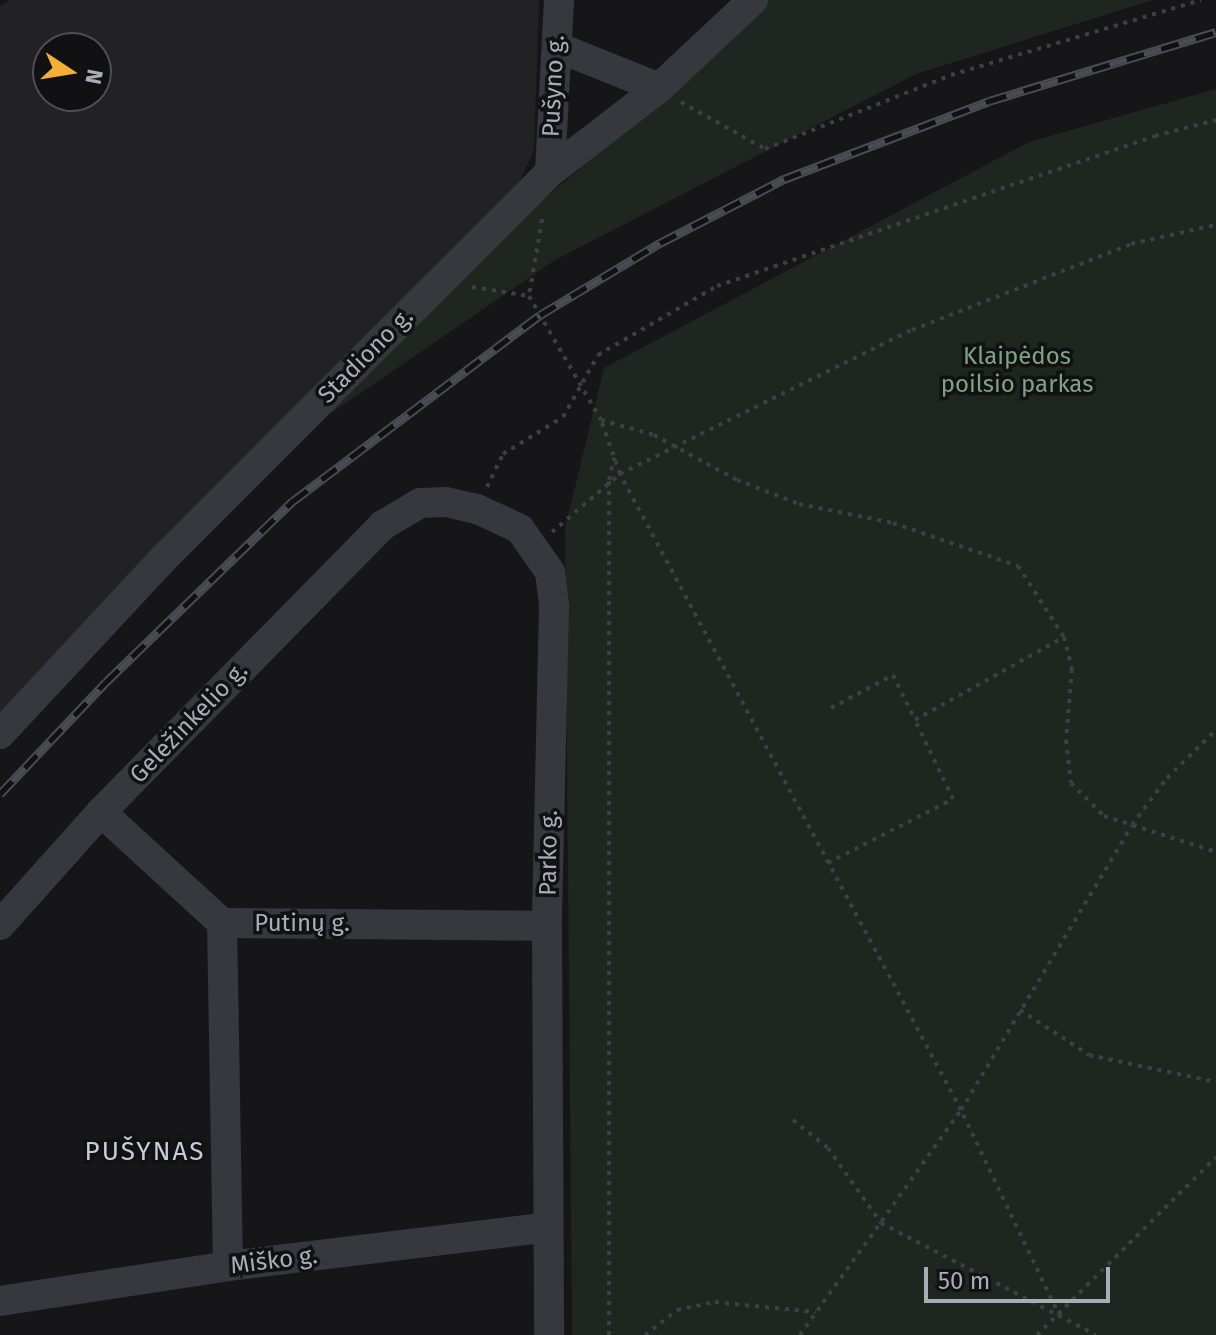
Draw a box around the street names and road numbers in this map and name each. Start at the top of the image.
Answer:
street label: Pušyno g. [537,34,571,138]
street label: Stadiono g. [313,303,419,409]
street label: Geležinkelio g. [124,657,254,789]
street label: Parko g. [534,810,564,896]
street label: Putinų g. [254,910,350,938]
street label: Miško g. [229,1241,319,1281]

